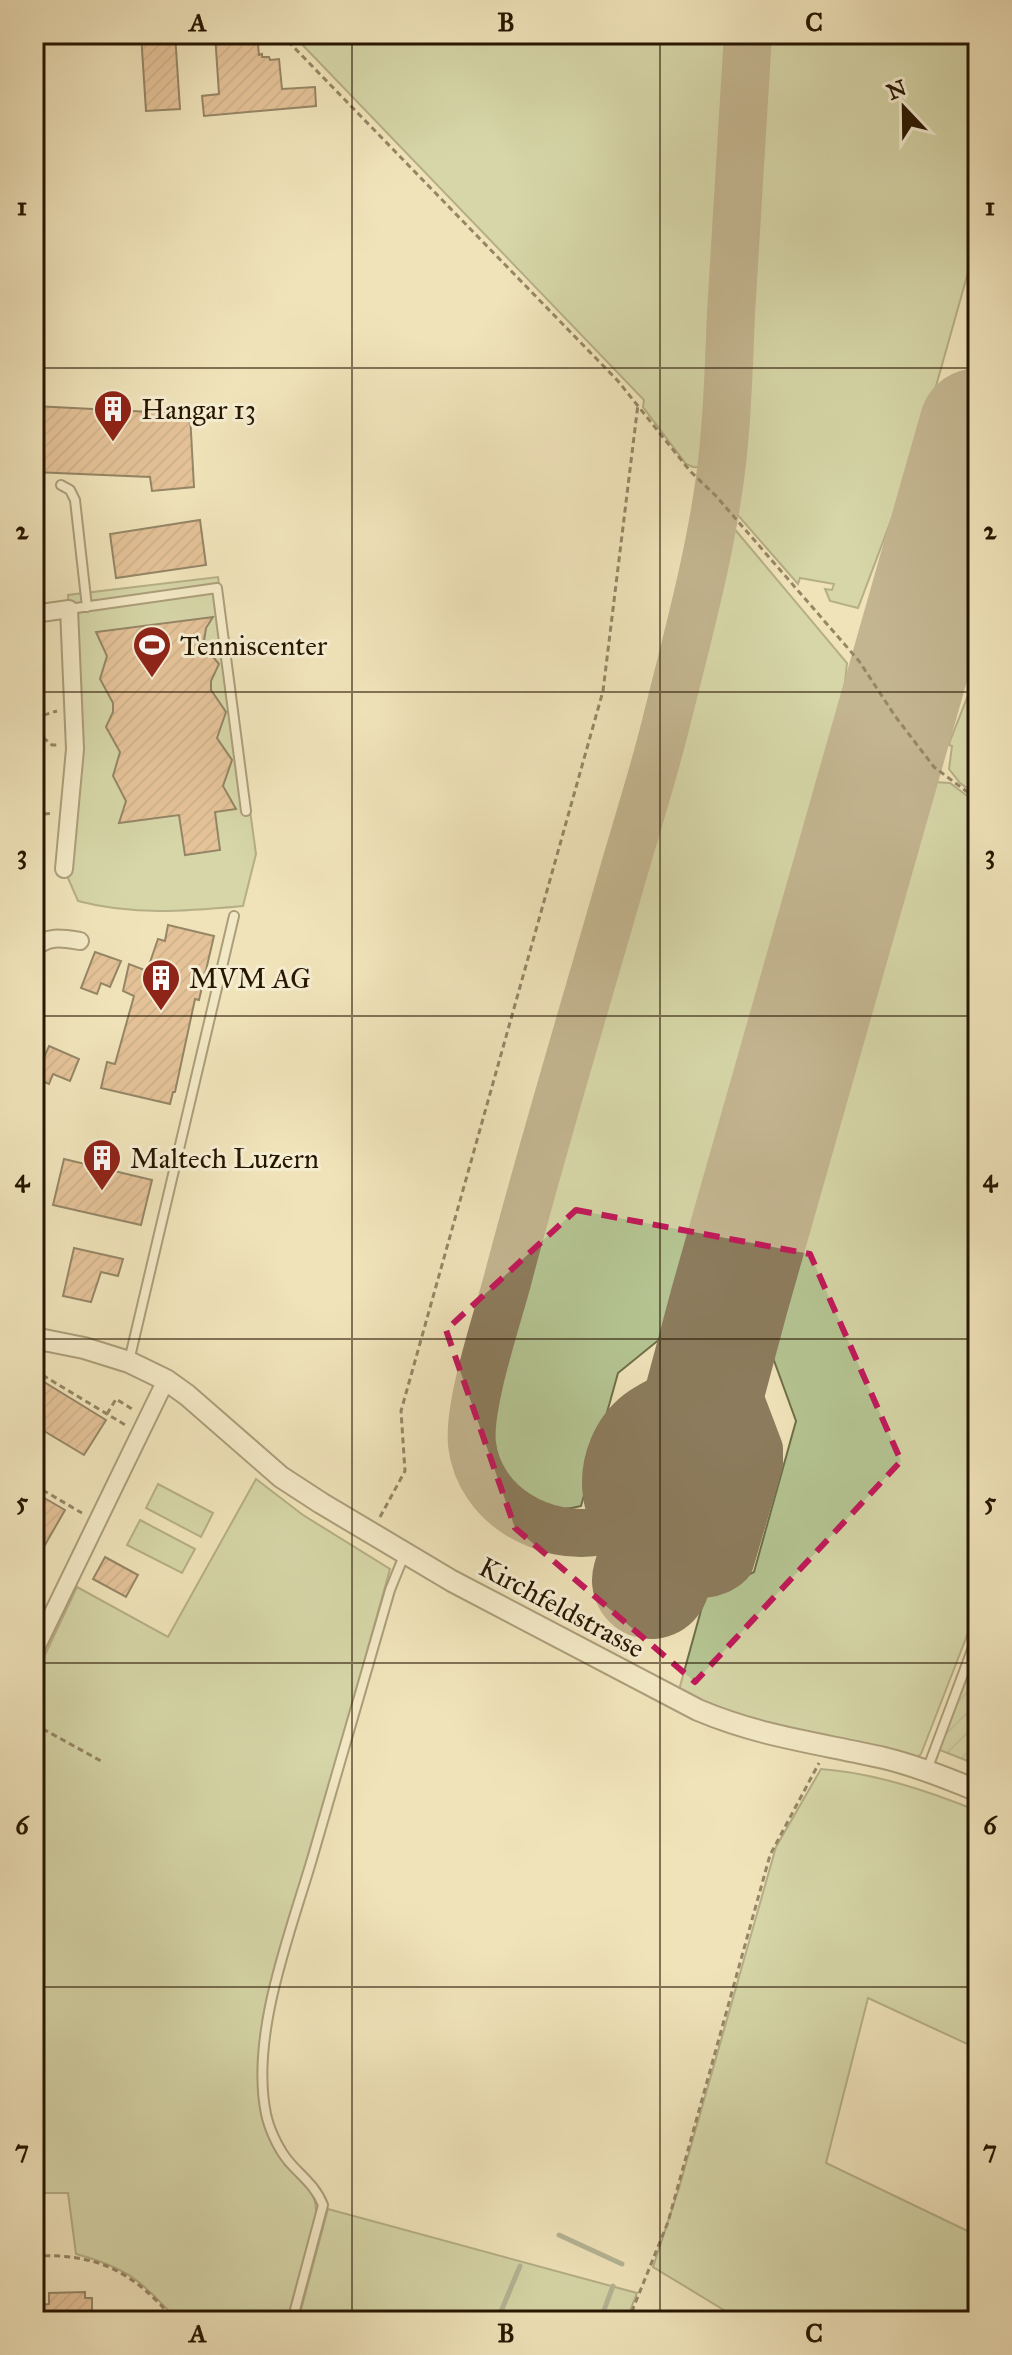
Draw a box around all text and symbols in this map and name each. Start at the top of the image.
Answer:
text: A [187,6,207,38]
text: B [497,6,515,38]
text: C [805,6,823,38]
north arrow [864,68,944,148]
text: N [883,74,911,106]
text: 1 [17,190,27,222]
text: 1 [985,190,995,222]
building icon: Hangar 13 [92,388,134,443]
place label: Hangar 13 [141,392,256,427]
text: 2 [16,514,30,546]
text: 2 [984,514,998,546]
sports icon: Tenniscenter [131,624,173,679]
place label: Tenniscenter [180,628,328,663]
text: 3 [17,838,27,870]
text: 3 [985,838,995,870]
building icon: MVM AG [140,957,182,1012]
place label: MVM AG [189,961,311,996]
building icon: Maltech Luzern [81,1137,123,1192]
place label: Maltech Luzern [130,1141,319,1176]
text: 4 [15,1162,31,1194]
text: 4 [983,1162,999,1194]
text: 5 [16,1485,29,1517]
text: 5 [984,1485,997,1517]
street label: Kirchfeldstrasse [473,1549,650,1666]
text: 6 [15,1809,30,1841]
text: 6 [983,1809,998,1841]
text: 7 [15,2133,29,2165]
text: 7 [983,2133,997,2165]
text: A [187,2317,207,2349]
text: B [497,2317,515,2349]
text: C [805,2317,823,2349]

